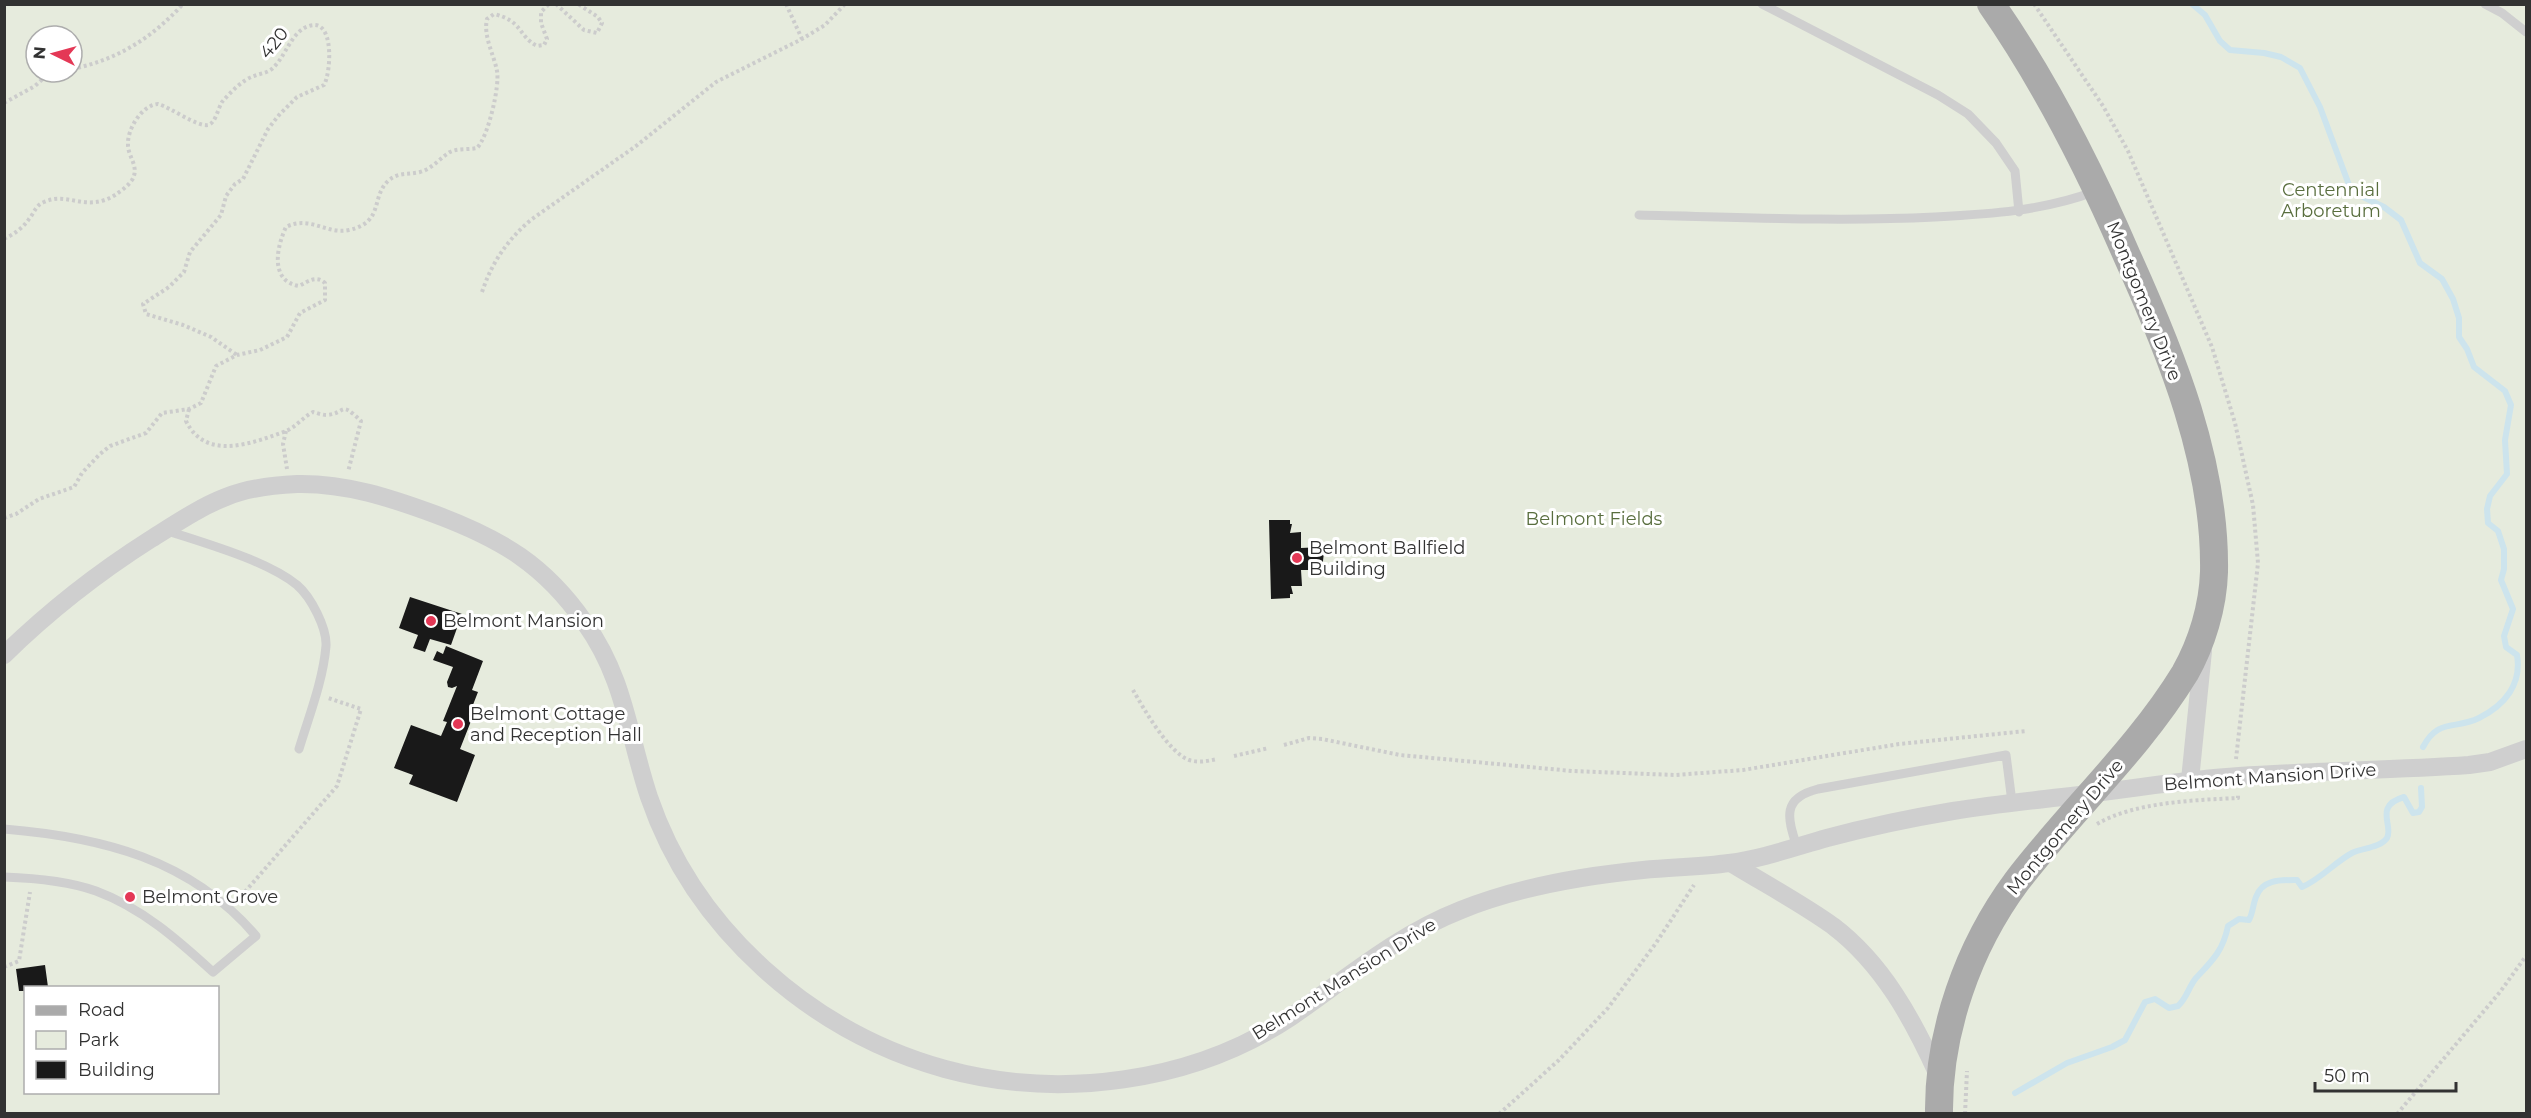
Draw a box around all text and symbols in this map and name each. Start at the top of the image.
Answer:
street label: 420 [255,23,293,63]
north arrow [24,24,84,84]
text: N [30,45,50,60]
park label: Centennial Arboretum [2281,179,2381,222]
street label: Montgomery Drive [2102,218,2186,384]
park label: Belmont Fields [1526,508,1663,530]
place label: Belmont Ballfield Building [1309,537,1465,580]
marker: Belmont Ballfield Building [1290,551,1304,565]
place label: Belmont Mansion [443,610,604,632]
marker: Belmont Mansion [424,614,438,628]
place label: Belmont Cottage and Reception Hall [470,703,642,746]
marker: Belmont Cottage and Reception Hall [451,717,465,731]
street label: Montgomery Drive [2002,755,2128,899]
street label: Belmont Mansion Drive [2163,759,2377,795]
place label: Belmont Grove [142,886,278,908]
marker: Belmont Grove [123,890,137,904]
street label: Belmont Mansion Drive [1248,913,1440,1045]
legend [24,986,219,1094]
text: Road [78,999,125,1021]
text: Park [78,1029,119,1051]
scale bar [2315,1055,2456,1093]
text: Building [78,1059,155,1081]
text: 50 m [2324,1065,2370,1087]

